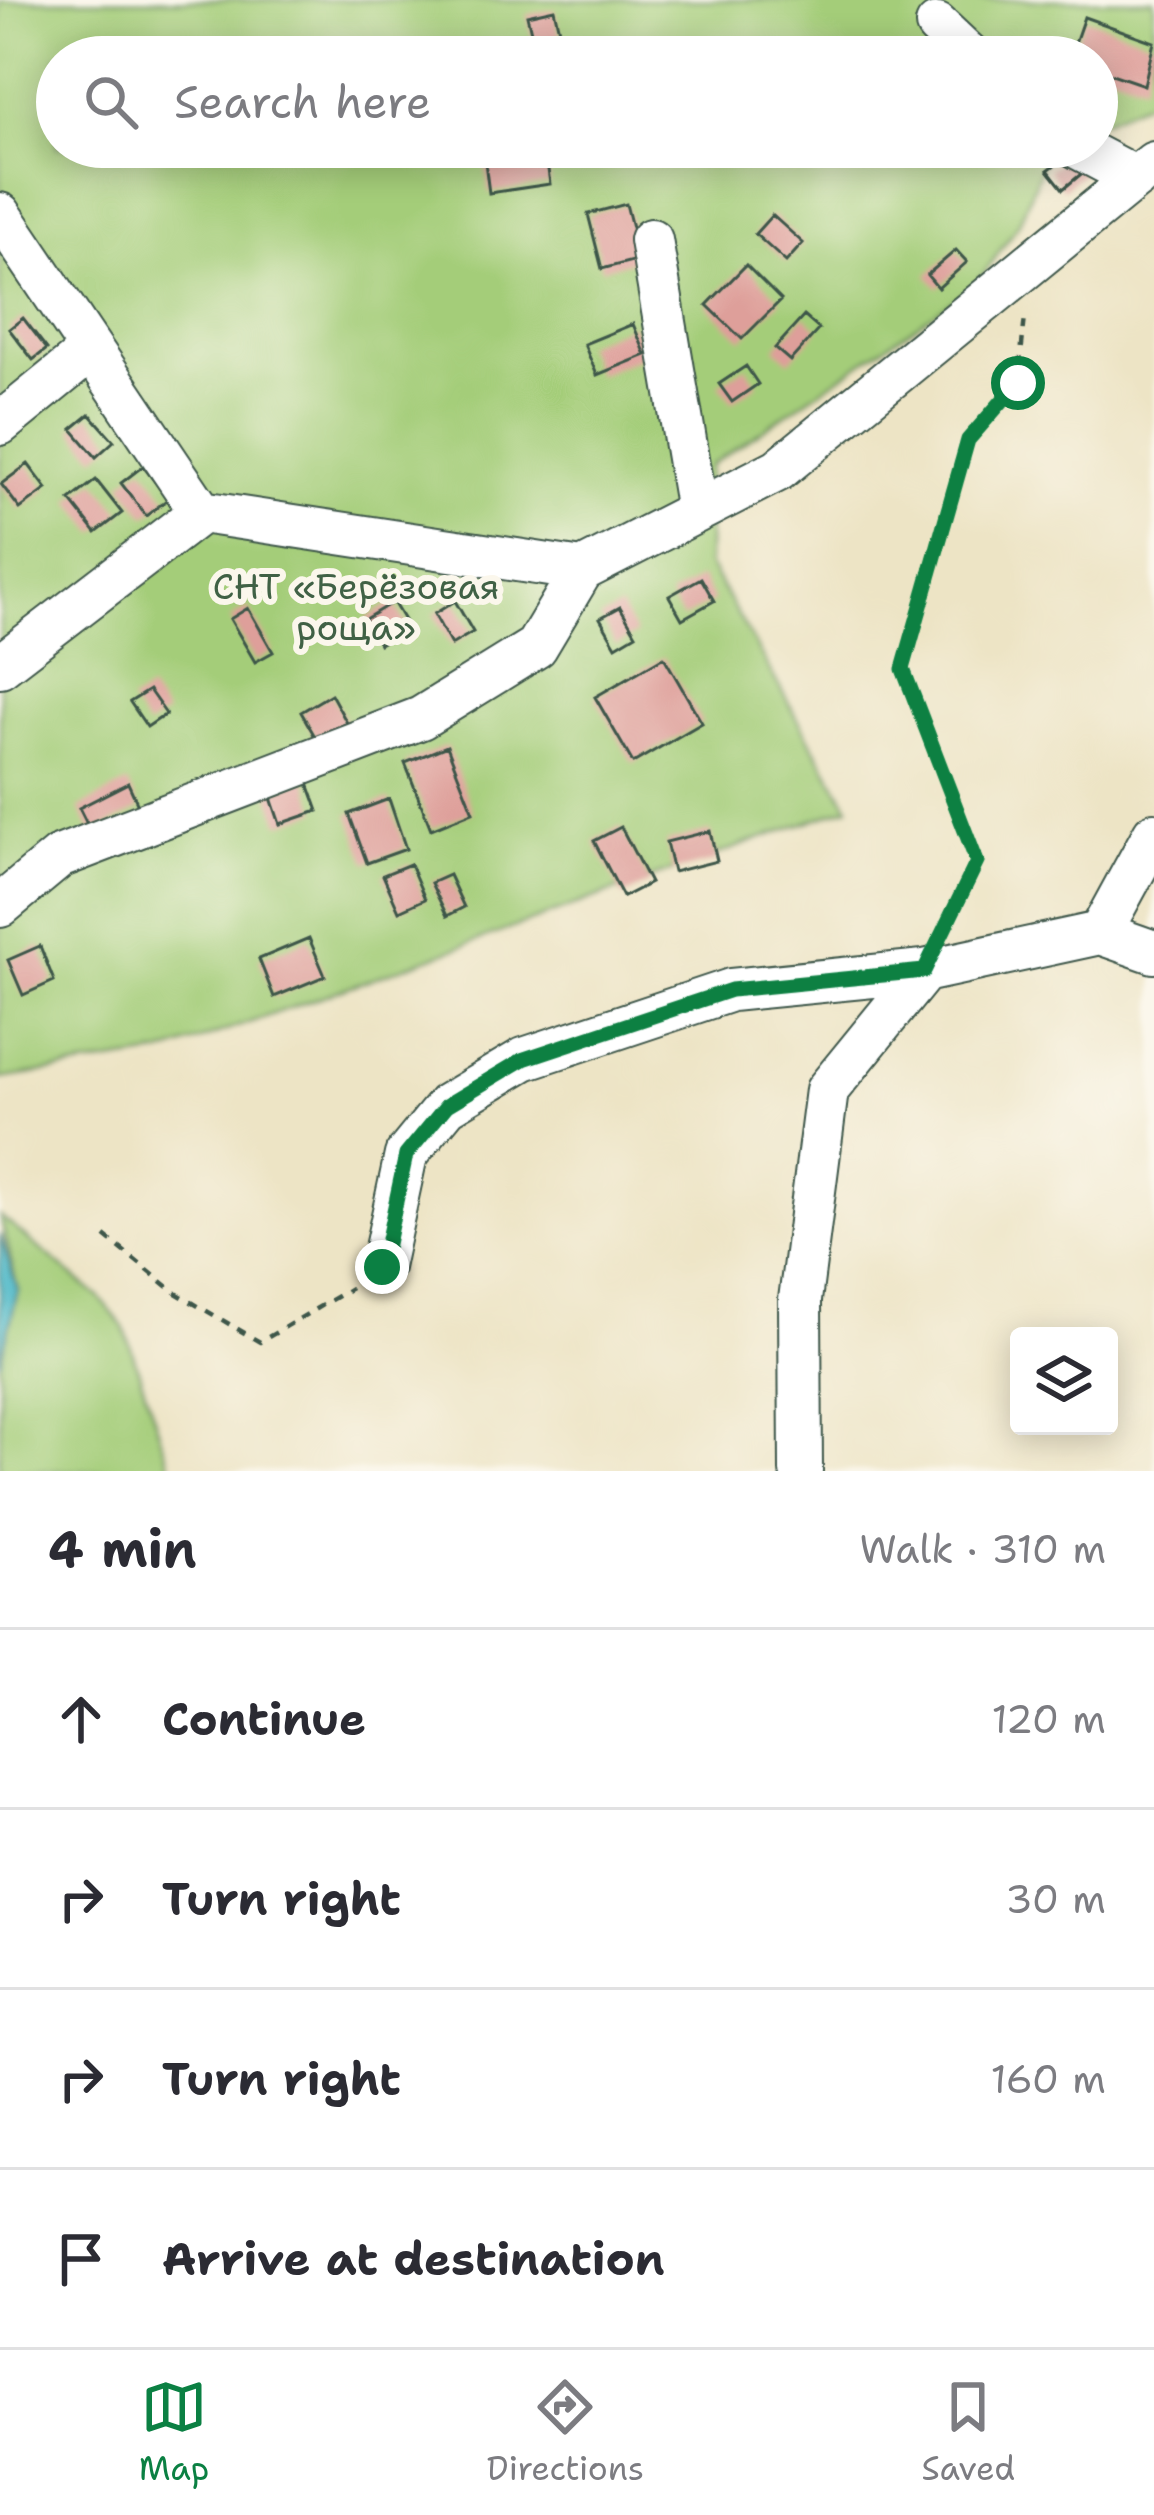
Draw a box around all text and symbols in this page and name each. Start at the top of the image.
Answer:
search box [36,36,1118,168]
icon: search [78,69,144,135]
text: Search here [174,72,431,132]
route start [991,356,1045,410]
park label: СНТ «Берёзовая роща» [212,562,500,652]
route end [355,1240,409,1294]
map controls [1010,1327,1118,1435]
button: layers [1010,1327,1118,1435]
text: 4 min [48,1515,197,1583]
text: Walk · 310 m [859,1523,1106,1575]
icon: ahead [48,1686,114,1752]
text: Continue [162,1689,366,1749]
text: 120 m [991,1693,1106,1745]
icon: right [48,1866,114,1932]
text: Turn right [162,1869,401,1929]
text: 30 m [1005,1873,1106,1925]
icon: right [48,2046,114,2112]
text: Turn right [162,2049,401,2109]
text: 160 m [991,2053,1106,2105]
icon: arrive [48,2226,114,2292]
text: Arrive at destination [162,2229,665,2289]
tab: Map [139,2374,209,2491]
tab: Directions [487,2374,644,2491]
tab: Saved [922,2374,1015,2491]

